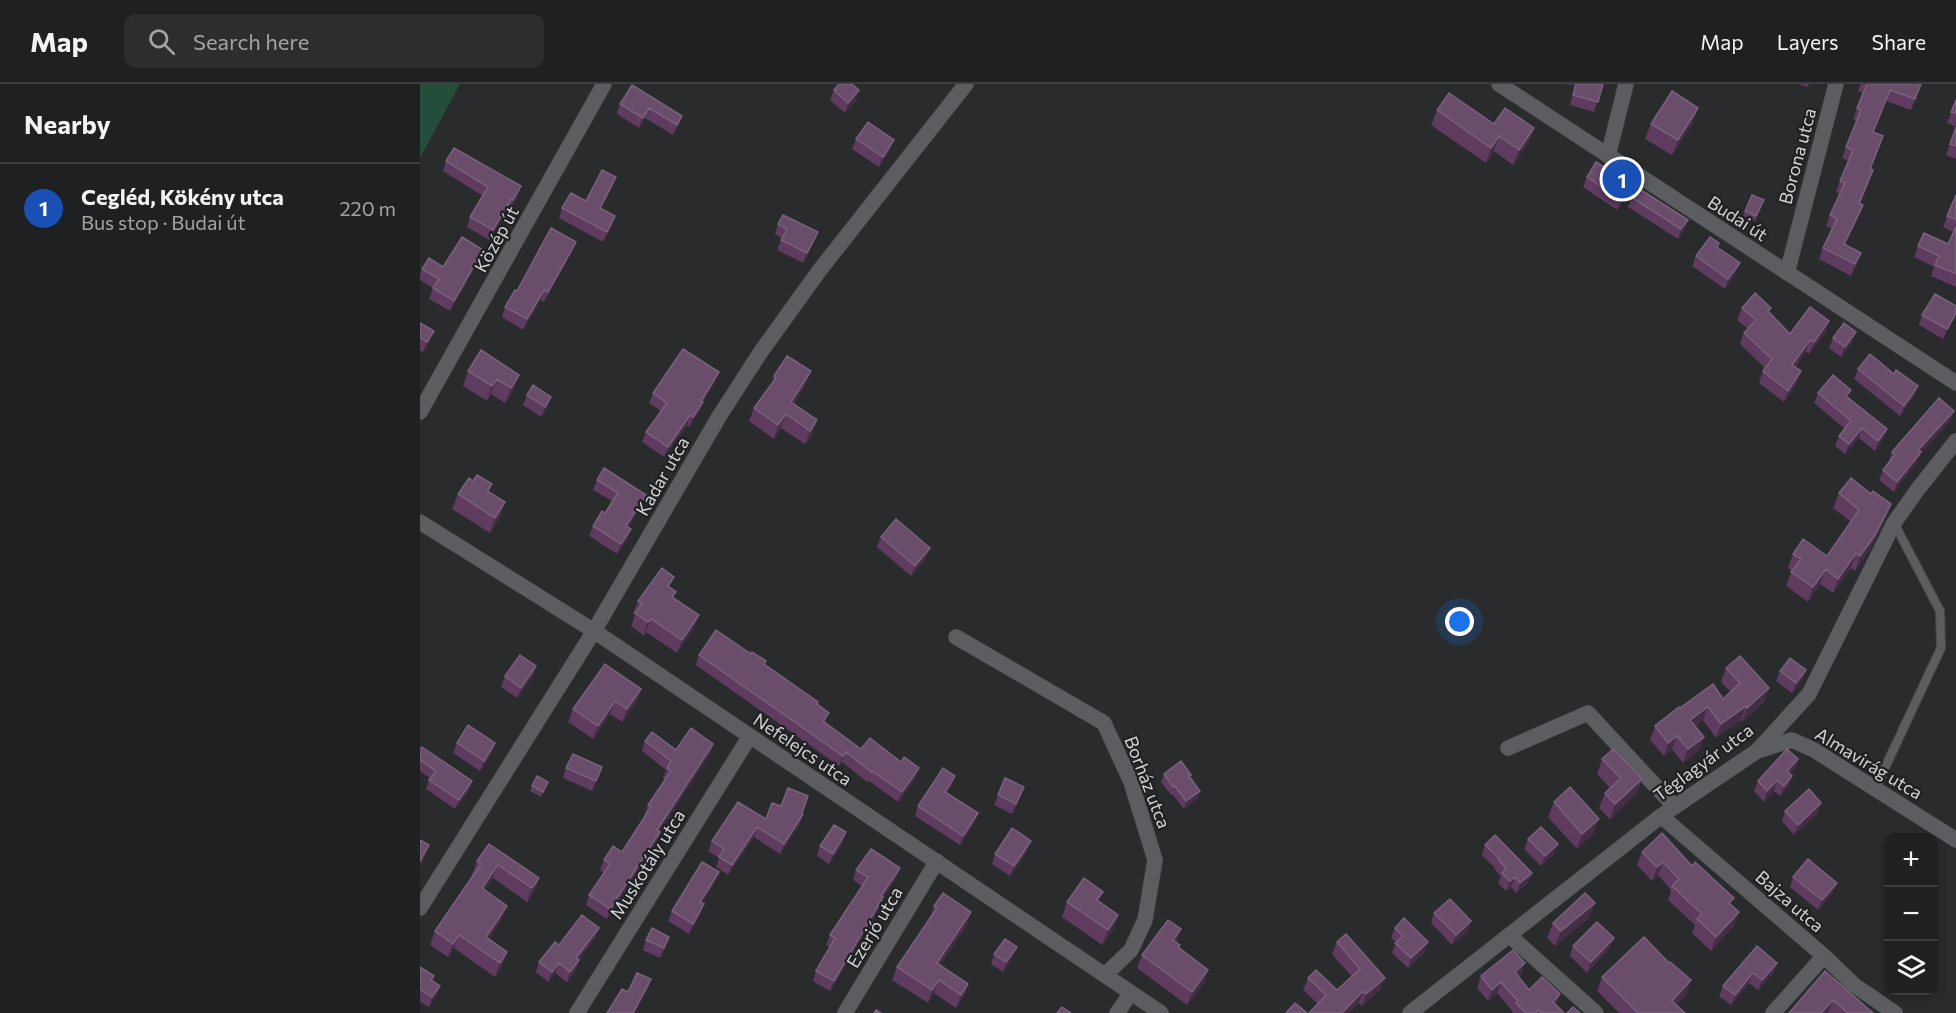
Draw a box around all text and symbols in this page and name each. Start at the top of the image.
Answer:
search box [124,14,544,68]
text: Map [30,24,88,58]
icon: search [145,25,178,58]
text: Search here [193,28,309,55]
text: Map [1700,29,1744,54]
text: Layers [1777,29,1839,54]
text: Share [1872,29,1926,54]
street label: Borona utca [1774,105,1820,207]
text: Nearby [24,108,111,139]
pin: 1 [1602,156,1642,202]
text: Cegléd, Kökény utca [81,183,284,210]
street label: Budai út [1704,191,1772,245]
text: 1 [39,196,48,220]
text: 220 m [340,196,396,220]
street label: Közép út [469,202,523,276]
text: Bus stop · Budai út [81,210,246,234]
street label: Kadar utca [631,433,693,519]
your location [1445,607,1474,636]
street label: Nefelejcs utca [750,708,856,790]
street label: Téglagyár utca [1649,718,1757,806]
street label: Almavirág utca [1812,722,1926,804]
street label: Borház utca [1120,733,1176,831]
street label: Muskotály utca [605,805,689,923]
map controls [1884,833,1938,995]
button: + [1884,833,1938,887]
street label: Bajza utca [1751,865,1829,937]
street label: Ezerjó utca [841,882,907,972]
button: − [1884,887,1938,941]
button: layers [1884,941,1938,995]

